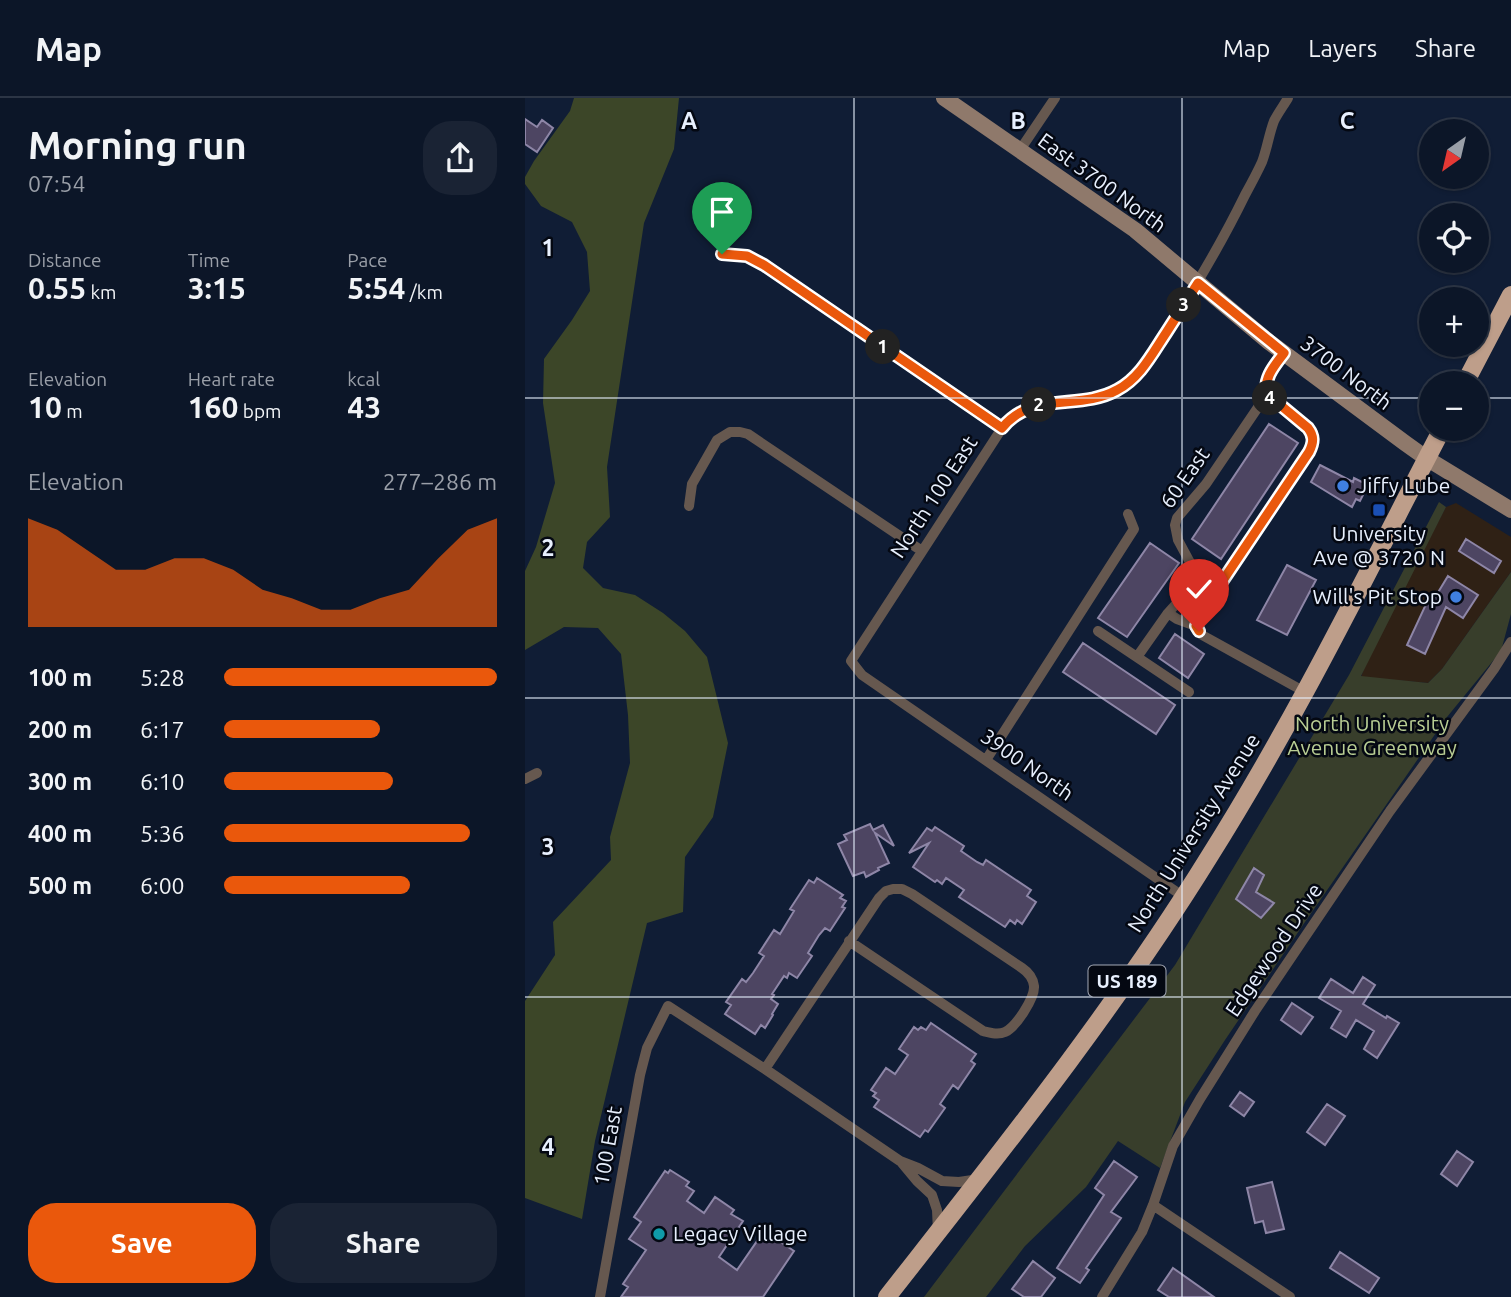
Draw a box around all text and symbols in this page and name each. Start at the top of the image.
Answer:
text: Map [35,30,102,67]
text: Map [1223,35,1270,62]
text: Layers [1308,35,1377,62]
text: Share [1415,35,1476,62]
text: A [681,108,697,133]
text: B [1010,108,1026,133]
text: C [1340,108,1355,133]
north arrow [1419,119,1489,189]
map controls [1419,119,1489,441]
button: share [423,121,497,195]
text: Morning run [28,124,247,166]
street label: East 3700 North [1034,128,1171,237]
text: 07:54 [28,171,86,196]
pin [692,182,752,254]
icon: arrive [703,193,741,231]
button: locate [1419,203,1489,273]
text: 1 [542,235,554,260]
text: Distance [28,249,102,271]
text: Time [188,249,230,271]
text: Pace [347,249,388,271]
text: 0.55 [28,271,86,305]
text: 3:15 [188,271,246,305]
text: 5:54 [347,271,405,305]
text: km [86,281,116,303]
text: /km [405,281,443,303]
button: + [1419,287,1489,357]
pin: 3 [1167,288,1201,322]
text: 3 [1178,293,1189,315]
pin: 1 [865,330,901,364]
street label: 3700 North [1296,330,1397,414]
text: 1 [877,335,888,357]
text: Elevation [28,368,107,390]
text: Heart rate [188,368,275,390]
text: kcal [347,368,380,390]
button: − [1419,371,1489,441]
pin: 4 [1253,380,1287,416]
text: 4 [1264,386,1275,408]
pin: 2 [1021,388,1057,422]
text: 10 [28,390,62,424]
text: 160 [188,390,238,424]
text: 43 [347,390,381,424]
text: 2 [1033,393,1044,415]
text: m [62,400,83,422]
text: bpm [238,400,281,422]
street label: North 100 East [885,431,982,562]
street label: 60 East [1155,443,1214,512]
text: Elevation [28,469,124,494]
text: 277–286 m [383,469,497,494]
place label: Jiffy Lube [1357,473,1450,497]
marker: Jiffy Lube [1335,478,1351,494]
marker: University Ave @ 3720 N [1371,502,1387,518]
place label: University Ave @ 3720 N [1313,521,1445,569]
text: 2 [542,535,554,560]
pin [1169,559,1229,631]
icon: check [1180,570,1218,608]
place label: Will's Pit Stop [1313,584,1442,608]
marker: Will's Pit Stop [1448,589,1464,605]
text: 100 m [28,665,92,690]
text: 5:28 [140,665,185,690]
park label: North University Avenue Greenway [1287,711,1457,759]
text: 200 m [28,717,92,742]
text: 6:17 [140,717,185,742]
street label: 3900 North [977,723,1079,805]
street label: North University Avenue [1122,729,1264,936]
text: 300 m [28,769,92,794]
text: 6:10 [140,769,185,794]
text: 400 m [28,821,92,846]
text: 5:36 [140,821,185,846]
text: 3 [542,834,554,859]
text: 500 m [28,873,92,898]
text: 6:00 [140,873,185,898]
street label: Edgewood Drive [1220,878,1326,1020]
road number: US 189 [1089,966,1165,996]
street label: 100 East [588,1104,626,1187]
text: 4 [542,1134,555,1159]
button: Save [28,1203,256,1283]
button: Share [270,1203,497,1283]
place label: Legacy Village [673,1221,808,1245]
marker: Legacy Village [651,1226,667,1242]

